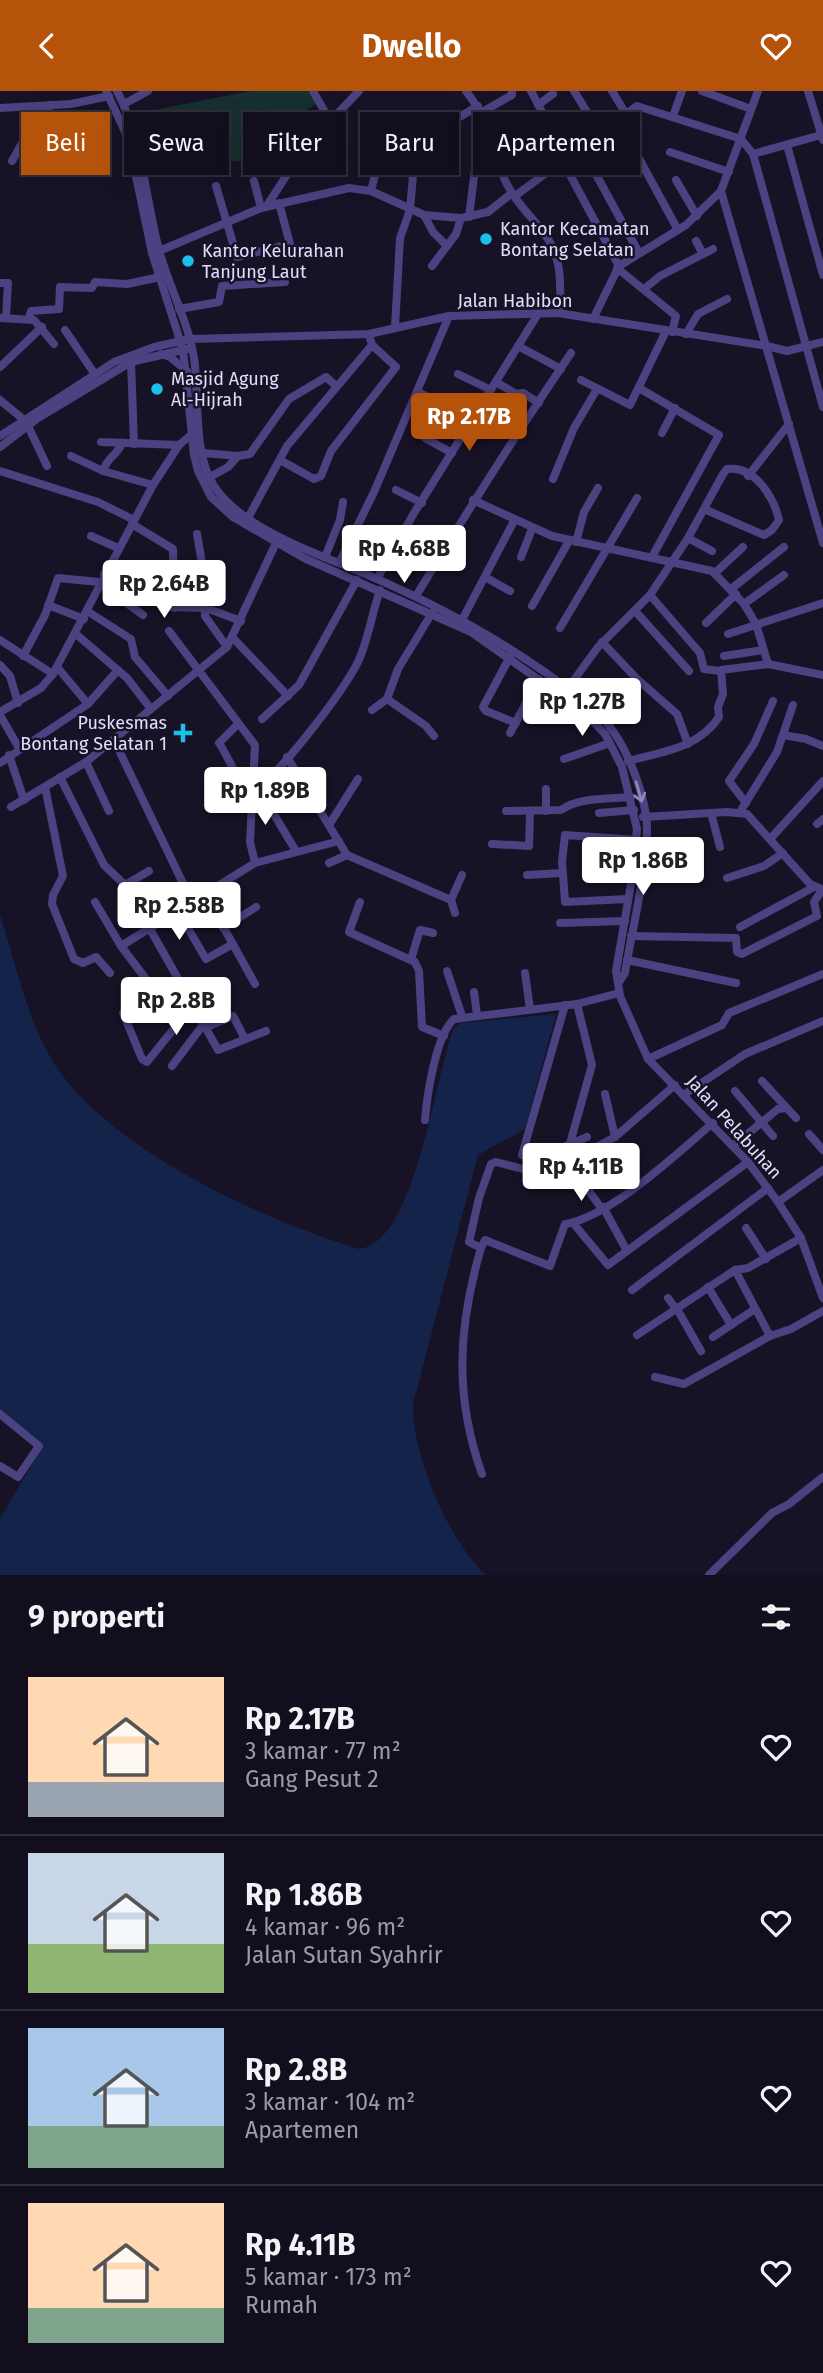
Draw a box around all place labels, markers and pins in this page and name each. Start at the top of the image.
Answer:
place label: Kantor Kecamatan Bontang Selatan [500,218,650,261]
marker: Kantor Kecamatan Bontang Selatan [478,231,494,247]
place label: Kantor Kelurahan Tanjung Laut [202,240,344,283]
marker: Kantor Kelurahan Tanjung Laut [180,253,196,269]
place label: Masjid Agung Al-Hijrah [171,368,279,411]
marker: Masjid Agung Al-Hijrah [149,381,165,397]
pin: Rp 2.17B [397,393,541,453]
pin: Rp 4.68B [332,525,476,585]
pin: Rp 2.64B [92,561,236,620]
pin: Rp 1.27B [510,679,654,738]
place label: Puskesmas Bontang Selatan 1 [20,712,167,755]
marker: Puskesmas Bontang Selatan 1 [173,723,193,743]
pin: Rp 1.89B [193,767,337,827]
pin: Rp 1.86B [571,837,715,897]
pin: Rp 2.58B [107,883,251,942]
pin: Rp 2.8B [111,977,241,1037]
pin: Rp 4.11B [509,1143,653,1203]

